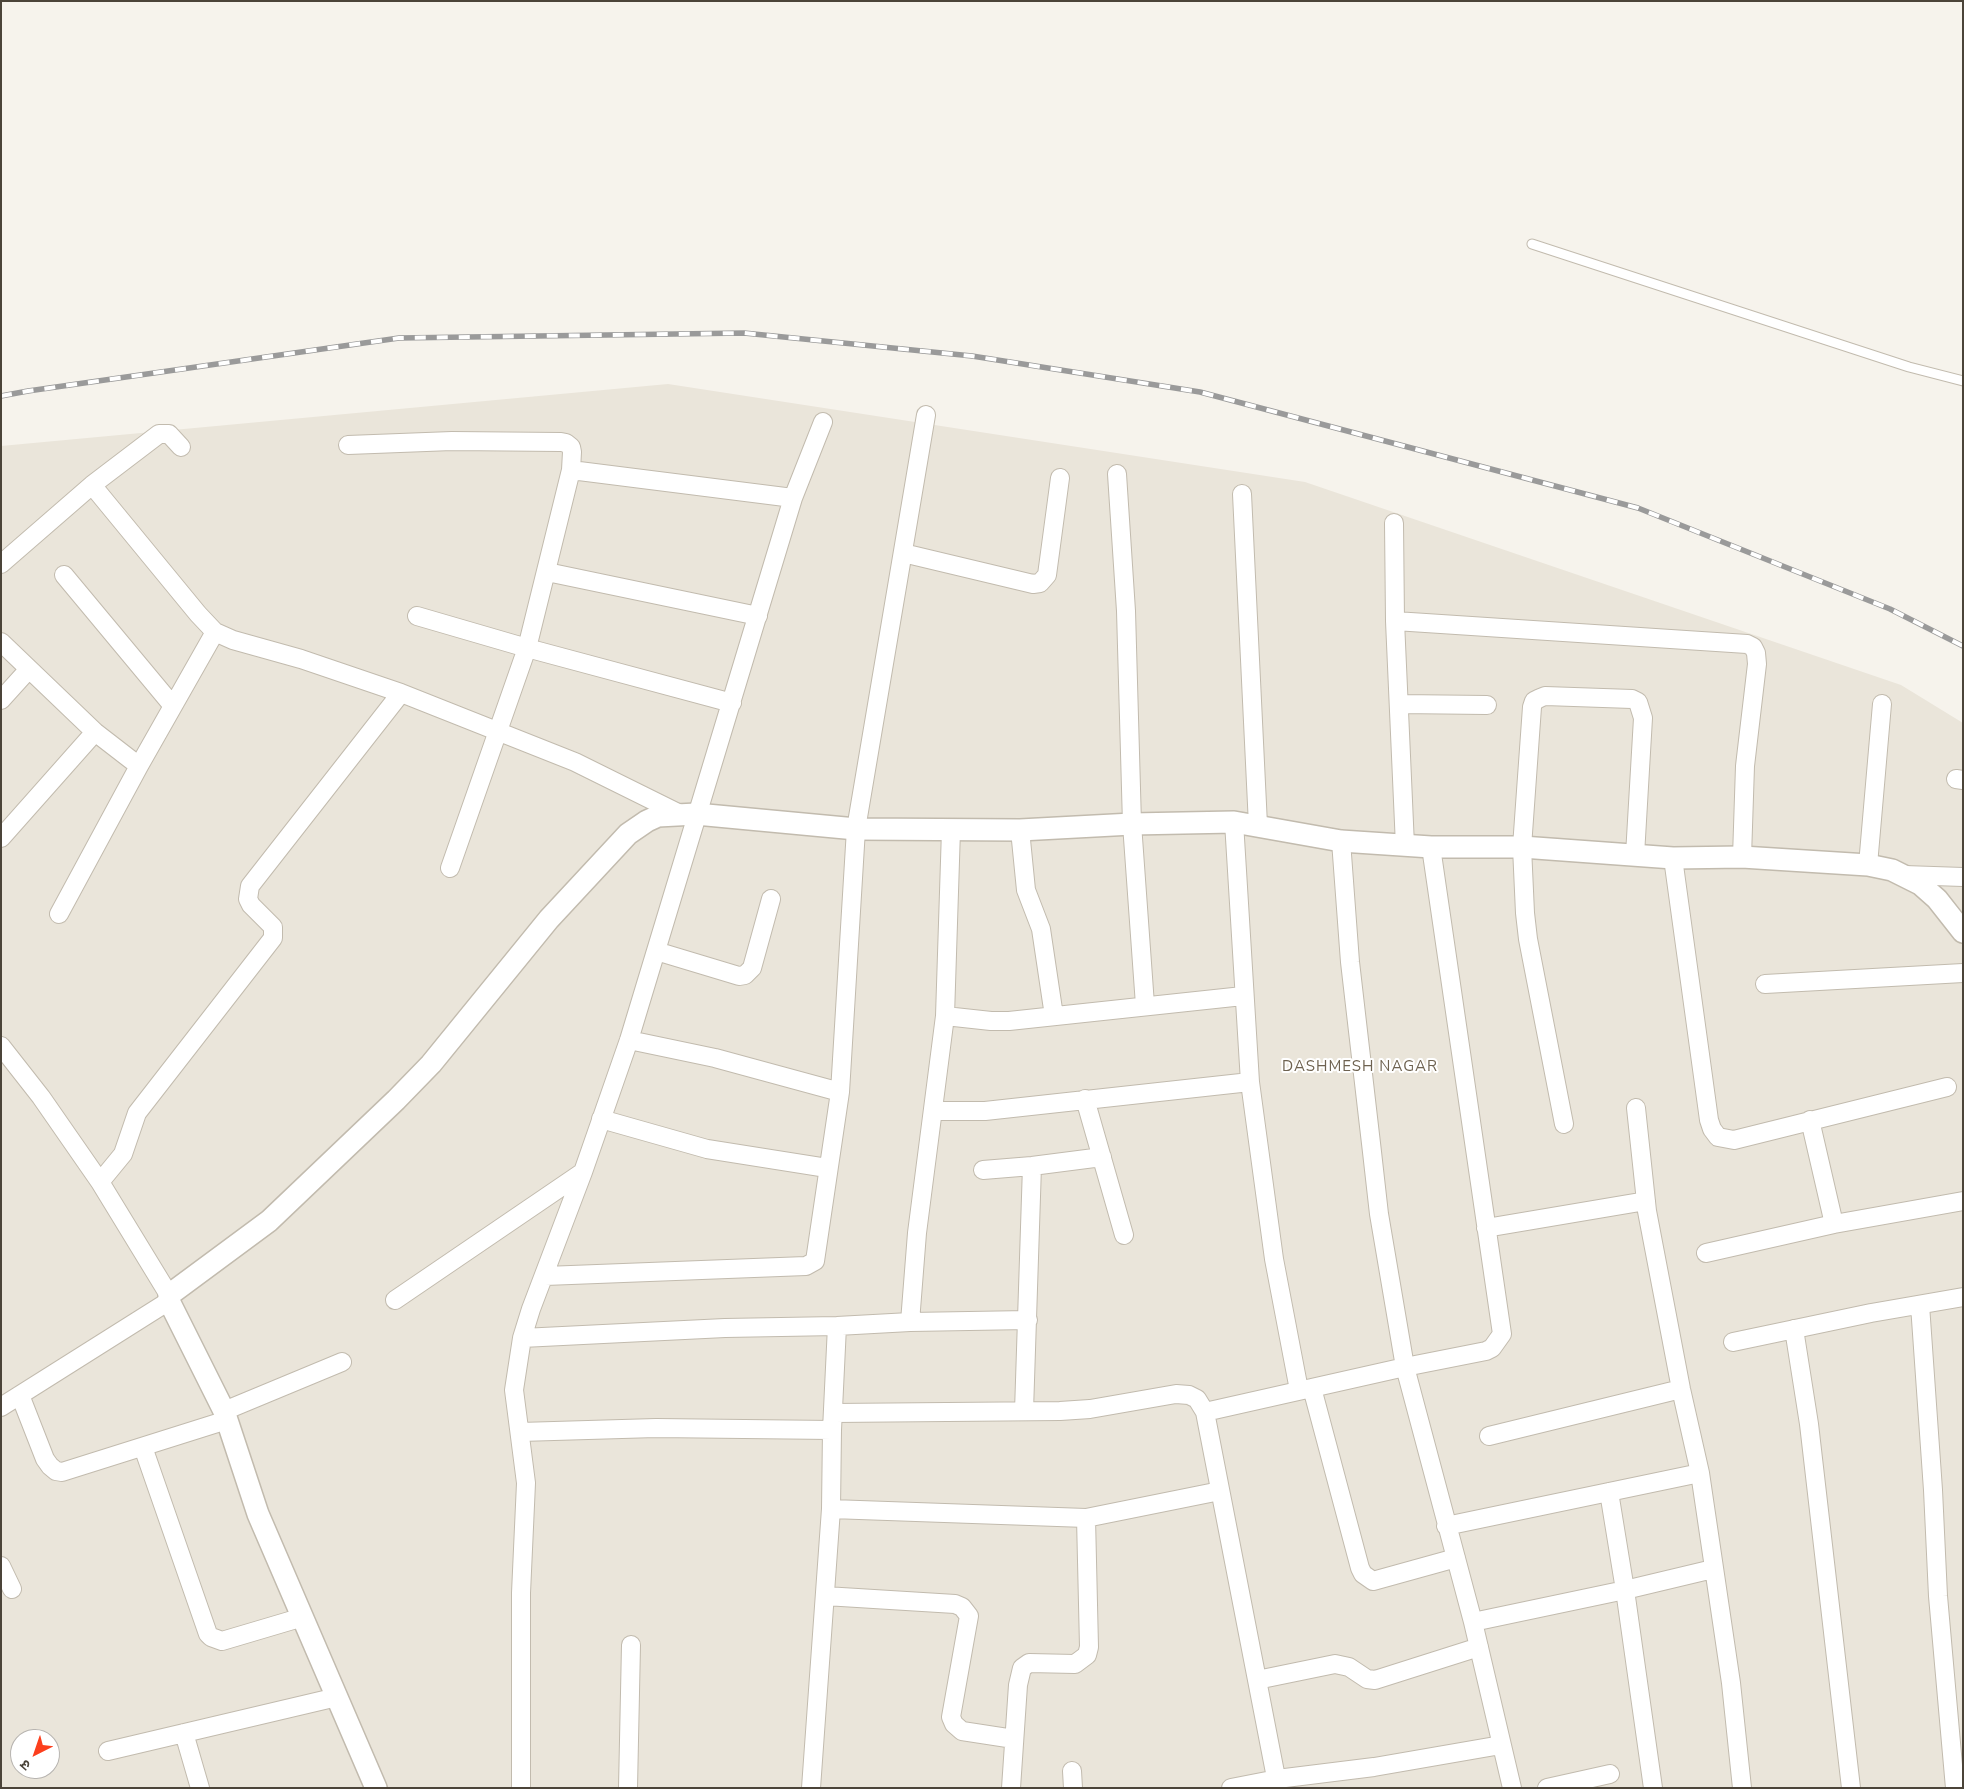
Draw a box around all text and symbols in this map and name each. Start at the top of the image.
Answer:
district label: DASHMESH NAGAR [1280,1058,1440,1076]
north arrow [10,1729,60,1779]
text: उ [16,1755,35,1775]

